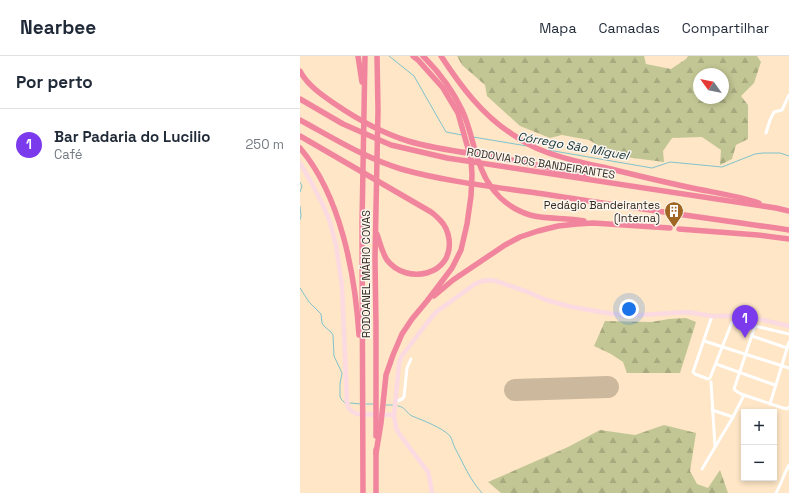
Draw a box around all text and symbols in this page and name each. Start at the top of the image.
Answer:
text: Nearbee [20,15,96,40]
text: Mapa [539,19,576,37]
text: Camadas [598,19,660,37]
text: Compartilhar [682,19,769,37]
north arrow [693,68,729,104]
text: Por perto [16,71,93,93]
text: Bar Padaria do Lucilio [54,127,210,146]
water label: Córrego São Miguel [516,128,632,164]
text: 1 [26,136,32,153]
text: 250 m [246,136,284,153]
street label: RODOVIA DOS BANDEIRANTES [466,144,616,182]
text: Café [54,146,83,163]
place label: Pedágio Bandeirantes (Interna) [544,198,660,225]
building icon: Pedágio Bandeirantes (Interna) [663,200,685,228]
street label: RODOANEL MÁRIO COVAS [359,210,373,338]
your location [619,299,639,319]
pin: 1 [732,305,758,338]
map controls [741,409,777,481]
button: + [741,409,777,445]
button: − [741,445,777,481]

